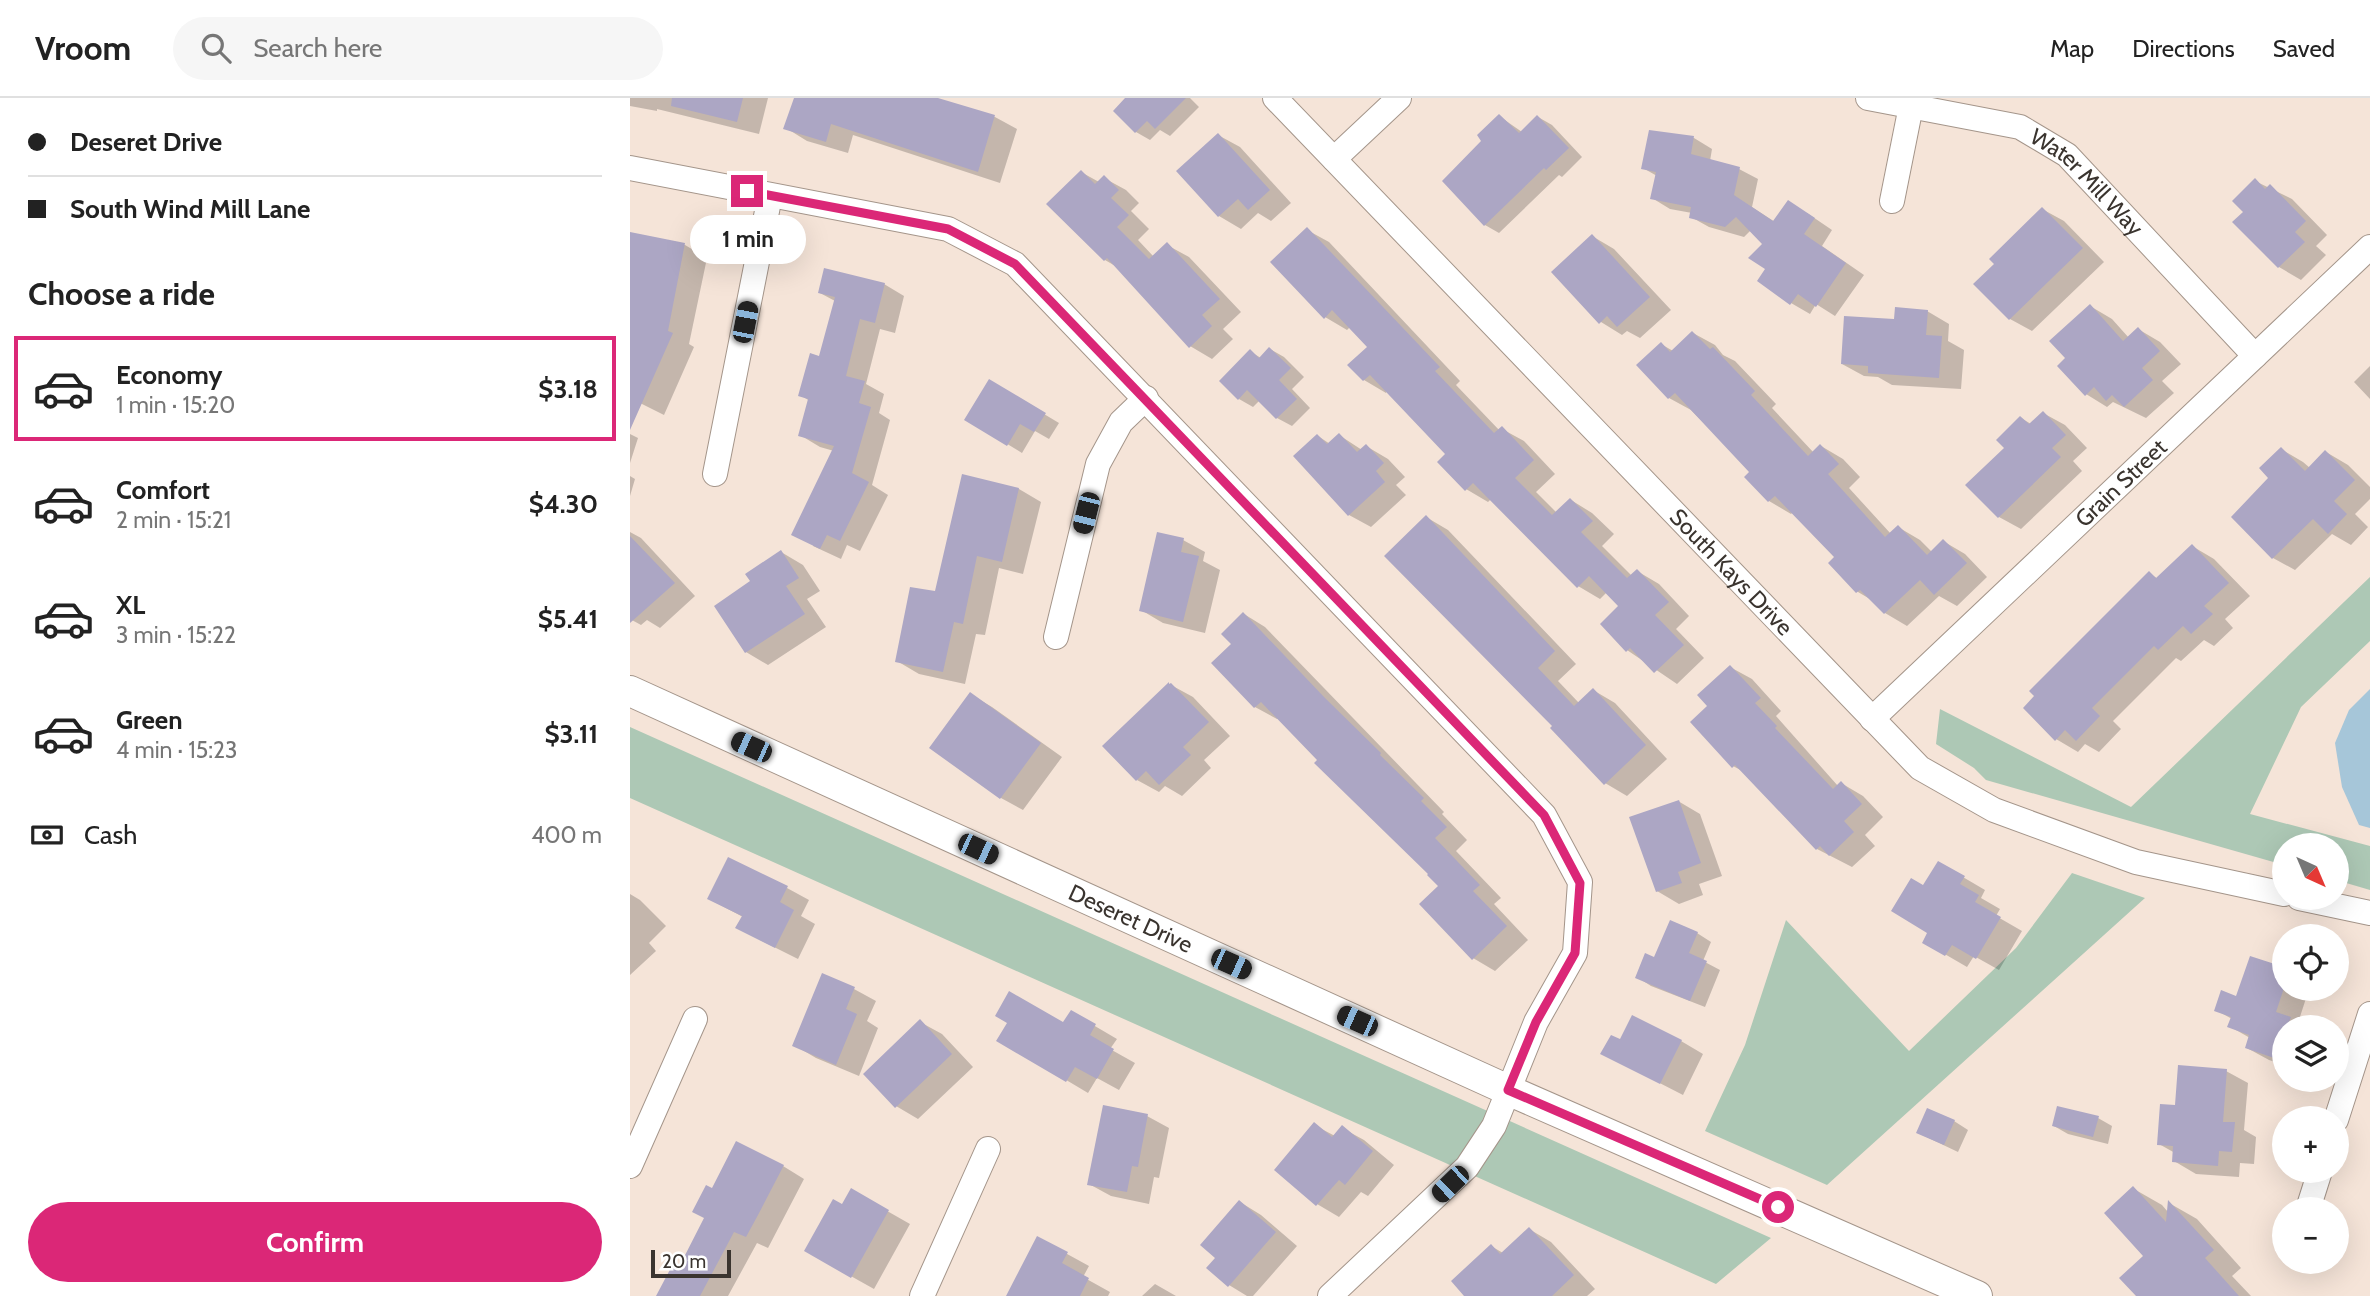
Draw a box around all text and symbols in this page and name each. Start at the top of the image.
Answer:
search box [173,17,663,80]
text: Vroom [35,28,131,68]
icon: search [197,29,235,67]
text: Search here [253,32,382,64]
text: Map [2050,34,2094,63]
text: Directions [2132,34,2235,63]
text: Saved [2273,34,2335,63]
street label: Water Mill Way [2025,122,2150,242]
text: Deseret Drive [70,126,222,158]
route end [731,175,763,207]
text: South Wind Mill Lane [70,193,310,225]
callout: 1 min [689,216,805,264]
text: 1 min [722,225,774,253]
text: Choose a ride [28,274,215,313]
car [731,299,760,345]
icon: car [32,357,95,420]
text: Economy [116,359,222,391]
text: $3.18 [538,373,598,405]
text: 1 min · 15:20 [116,391,235,419]
street label: Grain Street [2069,433,2173,533]
icon: car [32,472,95,535]
text: Comfort [116,474,210,506]
text: $4.30 [529,488,598,520]
car [1071,490,1102,536]
street label: South Kays Drive [1664,503,1799,641]
text: 2 min · 15:21 [116,506,231,534]
icon: car [32,587,95,650]
text: XL [116,589,145,621]
text: $5.41 [538,603,598,635]
text: 3 min · 15:22 [116,621,236,649]
icon: car [32,702,95,765]
text: Green [116,704,183,736]
text: $3.11 [544,718,598,750]
car [728,729,775,765]
text: 4 min · 15:23 [116,736,237,764]
icon: cash [28,816,66,854]
text: Cash [84,819,137,851]
text: 400 m [531,821,602,849]
car [955,831,1002,867]
north arrow [2272,833,2348,910]
map controls [2272,833,2349,1274]
street label: Deseret Drive [1064,878,1197,959]
button: locate [2272,924,2349,1001]
car [1208,946,1255,982]
car [1334,1003,1381,1039]
button: layers [2272,1015,2349,1092]
button: + [2272,1106,2349,1183]
car [1428,1162,1473,1206]
route start [1762,1191,1794,1223]
button: − [2272,1197,2349,1274]
button: Confirm [28,1202,602,1282]
scale bar [651,1247,732,1279]
text: 20 m [662,1250,706,1273]

